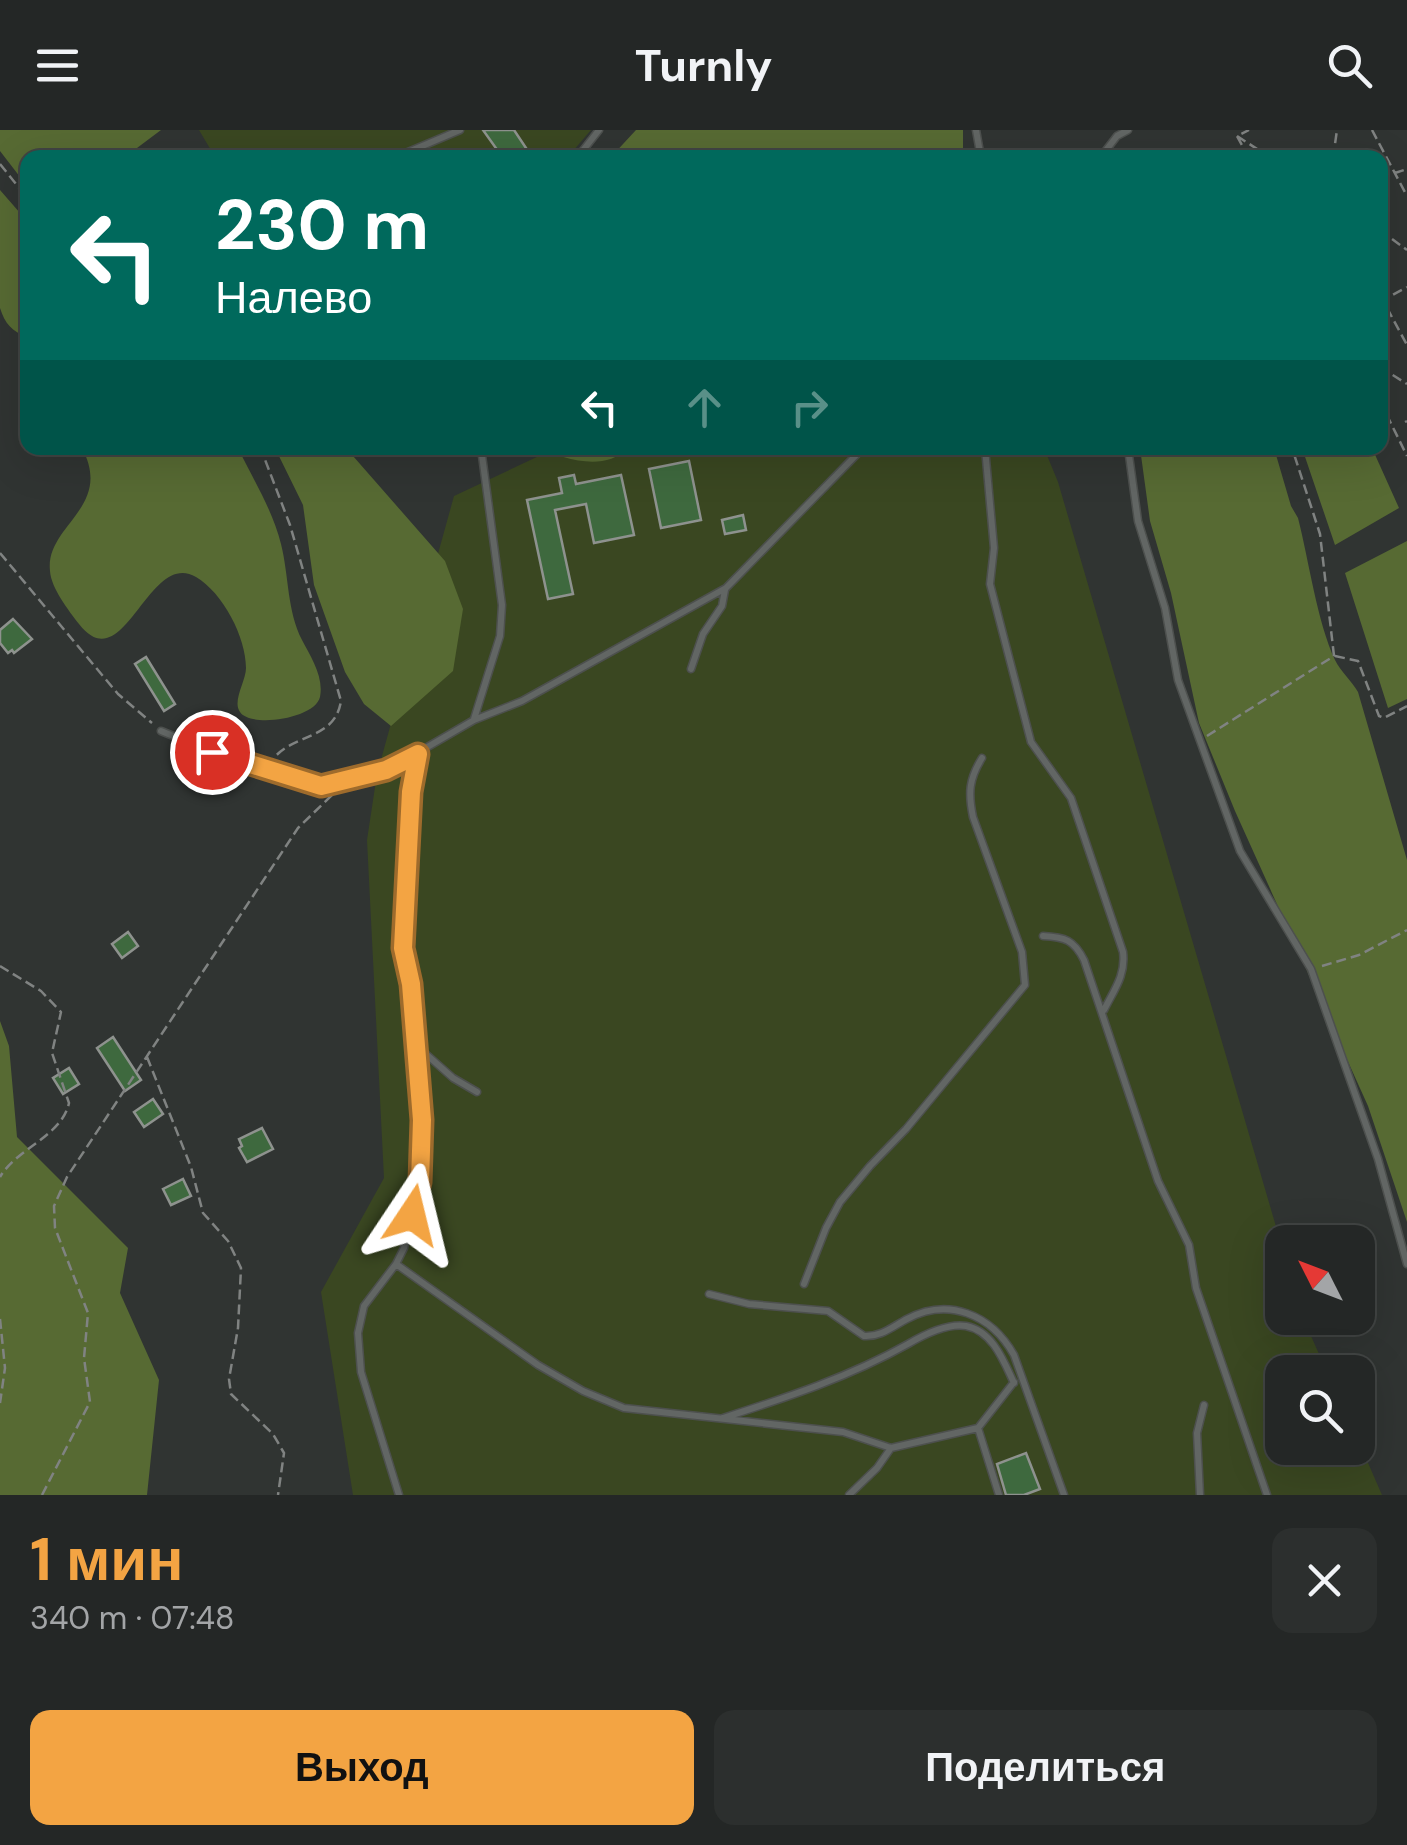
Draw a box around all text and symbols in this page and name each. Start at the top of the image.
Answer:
text: Turnly [635,36,772,95]
icon: menu [30,38,85,93]
icon: search [1322,38,1377,93]
text: 230 m [215,180,429,271]
icon: left [50,190,180,320]
text: Налево [215,268,372,327]
icon: left [572,380,627,435]
icon: ahead [677,380,732,435]
icon: right [782,380,837,435]
pin [170,710,255,795]
icon: arrive [185,725,240,780]
position arrow [360,1163,464,1267]
north arrow [1265,1225,1375,1335]
map controls [1265,1225,1375,1465]
button: search [1265,1355,1375,1465]
text: 1 мин [30,1520,183,1599]
button: close [1272,1528,1377,1633]
text: 340 m · 07:48 [30,1597,234,1639]
button: Выход [30,1710,694,1825]
button: Поделиться [714,1710,1377,1825]

